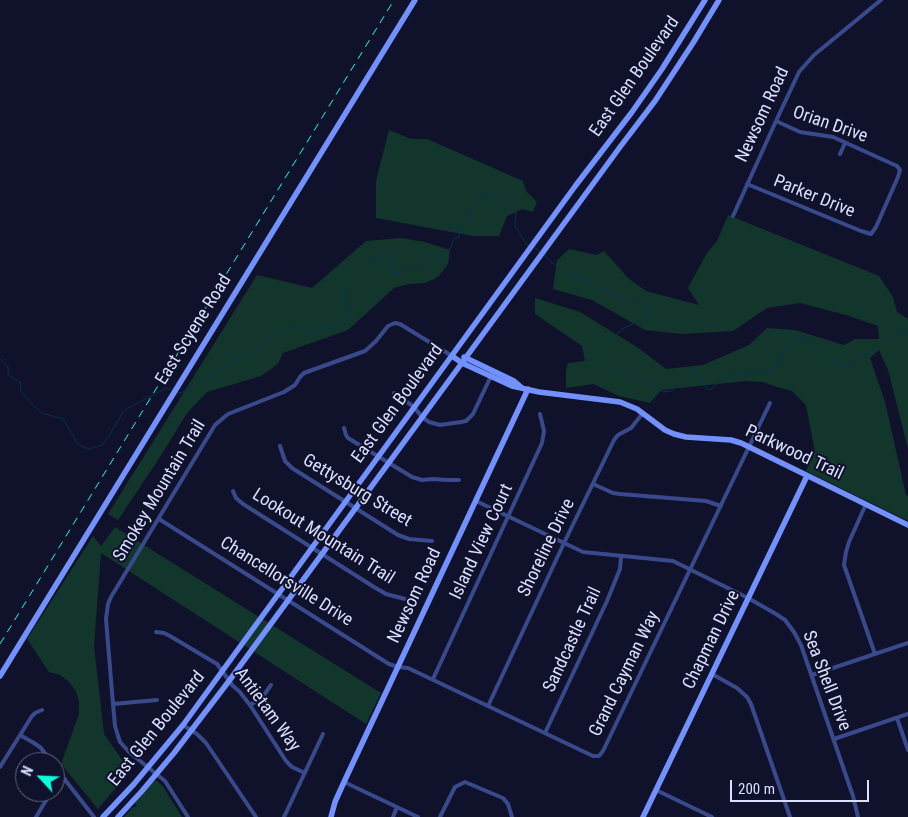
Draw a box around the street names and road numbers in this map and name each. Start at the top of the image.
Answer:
street label: East Glen Boulevard [586,13,684,141]
street label: Newsom Road [732,64,794,166]
street label: Orian Drive [790,102,870,148]
street label: Parker Drive [770,171,858,223]
street label: East Scyene Road [151,271,237,389]
street label: East Glen Boulevard [348,340,448,468]
street label: Smokey Mountain Trail [109,416,211,566]
street label: Parkwood Trail [742,421,846,485]
street label: Gettysburg Street [299,450,415,532]
street label: Island View Court [446,481,518,603]
street label: Lookout Mountain Trail [248,484,398,590]
street label: Shoreline Drive [514,496,580,600]
street label: Chancellorsville Drive [216,532,356,632]
street label: Newsom Road [384,545,446,647]
street label: Sandcastle Trail [539,584,607,696]
street label: Chapman Drive [679,587,745,693]
street label: Grand Cayman Way [585,608,665,740]
street label: Sea Shell Drive [797,628,855,734]
street label: Antietam Way [229,664,305,756]
street label: East Glen Boulevard [104,667,210,791]

